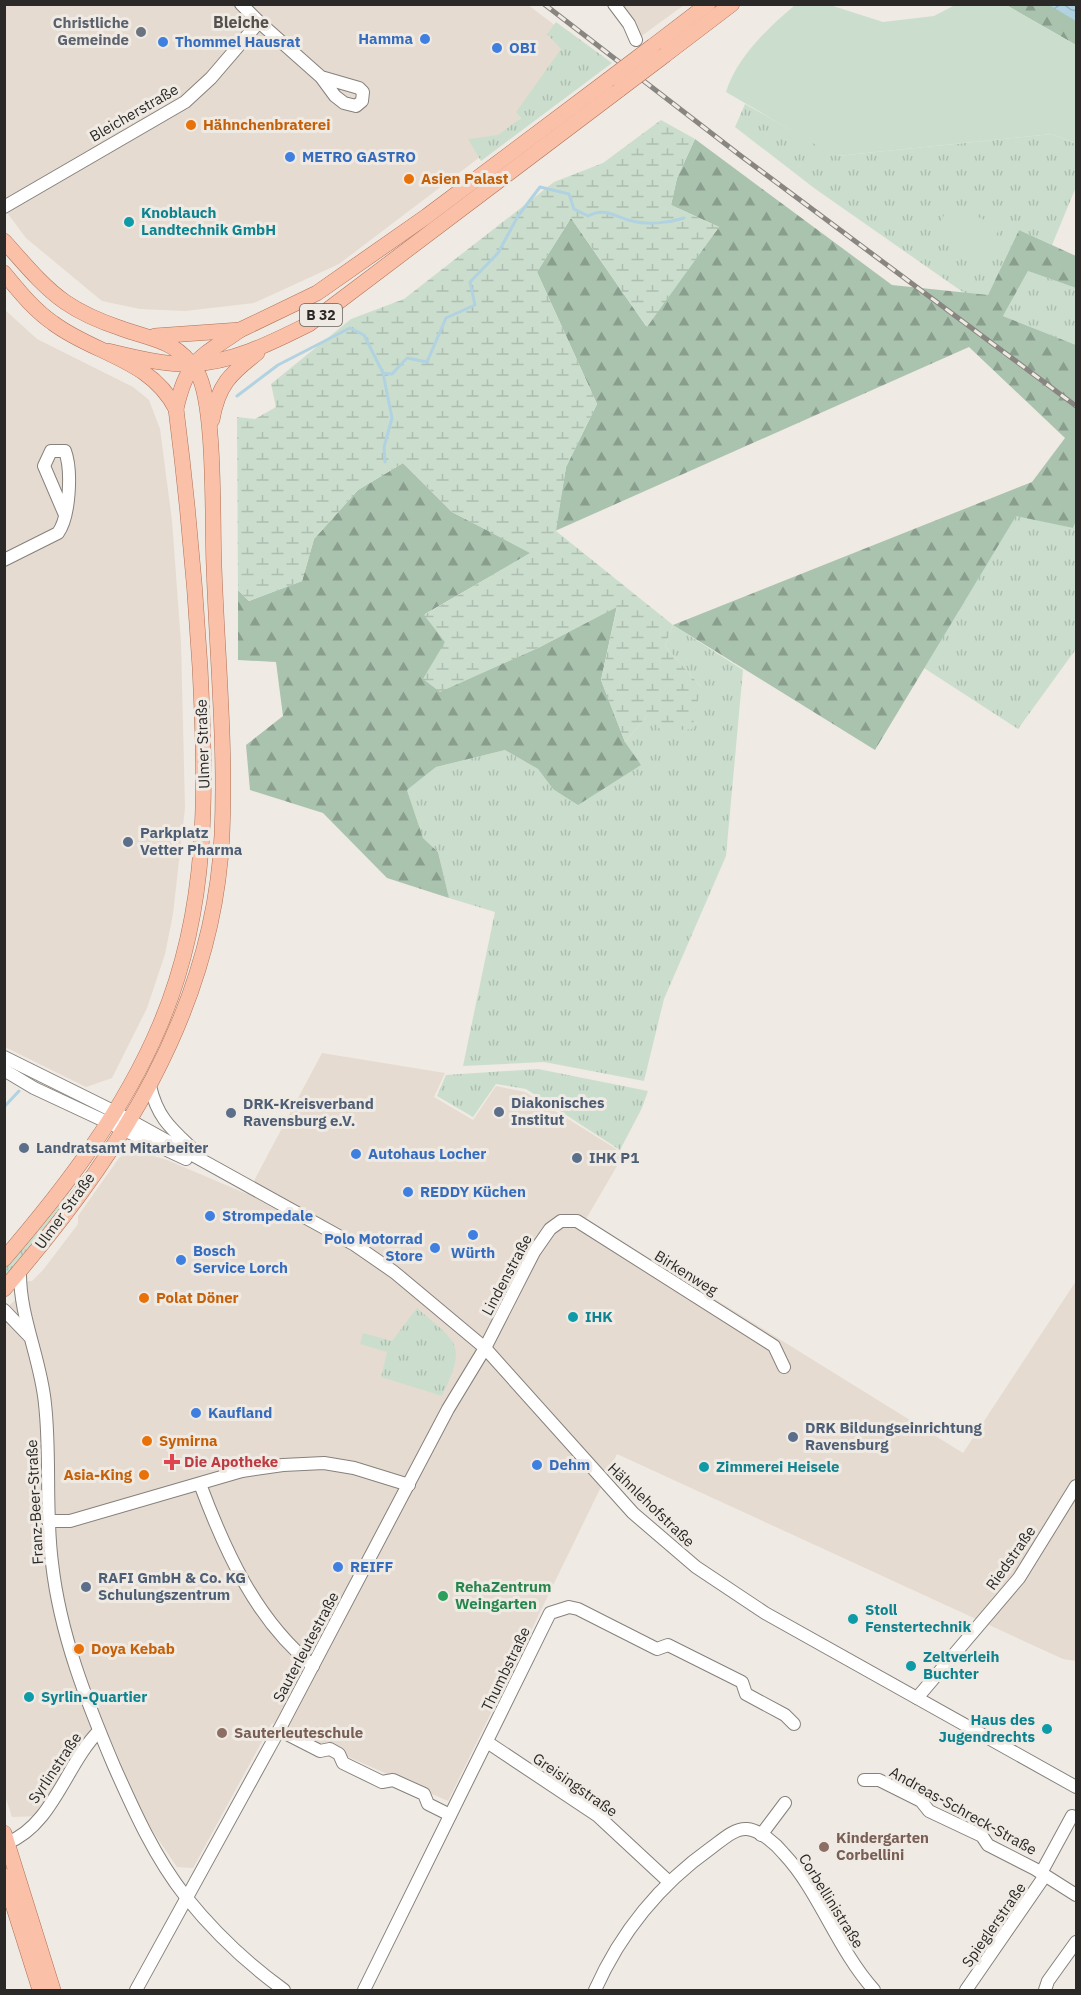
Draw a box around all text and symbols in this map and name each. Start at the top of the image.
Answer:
district label: Bleiche [213,12,269,32]
place label: Christliche Gemeinde [53,13,129,49]
marker: Christliche Gemeinde [134,25,148,39]
place label: Hamma [358,29,413,48]
place label: Thommel Hausrat [175,32,301,51]
marker: Hamma [418,32,432,46]
marker: Thommel Hausrat [156,35,170,49]
place label: OBI [509,38,536,57]
marker: OBI [490,41,504,55]
street label: Bleicherstraße [86,79,182,146]
place label: Hähnchenbraterei [203,115,331,134]
marker: Hähnchenbraterei [184,118,198,132]
place label: METRO GASTRO [302,147,416,166]
marker: METRO GASTRO [283,150,297,164]
place label: Asien Palast [421,169,509,188]
marker: Asien Palast [402,172,416,186]
place label: Knoblauch Landtechnik GmbH [141,203,276,239]
marker: Knoblauch Landtechnik GmbH [122,215,136,229]
road number: B 32 [300,304,342,326]
street label: Ulmer Straße [191,699,214,789]
place label: Parkplatz Vetter Pharma [140,823,243,859]
marker: Parkplatz Vetter Pharma [121,835,135,849]
place label: Diakonisches Institut [511,1093,605,1129]
place label: DRK-Kreisverband Ravensburg e.V. [243,1094,374,1130]
marker: Diakonisches Institut [492,1105,506,1119]
marker: DRK-Kreisverband Ravensburg e.V. [224,1106,238,1120]
place label: Landratsamt Mitarbeiter [36,1138,208,1157]
marker: Landratsamt Mitarbeiter [17,1141,31,1155]
place label: Autohaus Locher [368,1144,486,1163]
marker: Autohaus Locher [349,1147,363,1161]
place label: IHK P1 [589,1148,639,1167]
marker: IHK P1 [570,1151,584,1165]
street label: Ulmer Straße [30,1169,99,1253]
place label: REDDY Küchen [420,1182,526,1201]
marker: REDDY Küchen [401,1185,415,1199]
place label: Strompedale [222,1206,313,1225]
marker: Strompedale [203,1209,217,1223]
marker: Würth [466,1228,480,1242]
place label: Polo Motorrad Store [324,1229,423,1265]
street label: Lindenstraße [477,1231,536,1319]
place label: Bosch Service Lorch [193,1241,288,1277]
marker: Polo Motorrad Store [428,1241,442,1255]
place label: Würth [451,1243,495,1262]
street label: Birkenweg [651,1246,721,1299]
marker: Bosch Service Lorch [174,1253,188,1267]
place label: Polat Döner [156,1288,239,1307]
marker: Polat Döner [137,1291,151,1305]
place label: IHK [585,1307,613,1326]
marker: IHK [566,1310,580,1324]
place label: Kaufland [208,1403,272,1422]
marker: Kaufland [189,1406,203,1420]
place label: DRK Bildungseinrichtung Ravensburg [805,1418,983,1454]
marker: DRK Bildungseinrichtung Ravensburg [786,1430,800,1444]
place label: Symirna [159,1431,218,1450]
marker: Symirna [140,1434,154,1448]
street label: Franz-Beer-Straße [22,1439,47,1565]
place label: Die Apotheke [184,1452,278,1471]
marker: Die Apotheke [165,1455,179,1469]
place label: Dehm [549,1455,590,1474]
place label: Zimmerei Heisele [716,1457,839,1476]
marker: Dehm [530,1458,544,1472]
street label: Hähnlehofstraße [604,1458,699,1551]
marker: Zimmerei Heisele [697,1460,711,1474]
place label: Asia-King [63,1465,133,1484]
marker: Asia-King [137,1468,151,1482]
street label: Riedstraße [982,1522,1040,1593]
place label: REIFF [350,1557,393,1576]
marker: REIFF [331,1560,345,1574]
place label: RAFI GmbH & Co. KG Schulungszentrum [98,1568,246,1604]
place label: RehaZentrum Weingarten [455,1577,551,1613]
marker: RAFI GmbH & Co. KG Schulungszentrum [79,1580,93,1594]
street label: Sauterleutestraße [268,1588,343,1705]
marker: RehaZentrum Weingarten [436,1589,450,1603]
place label: Stoll Fenstertechnik [865,1600,971,1636]
marker: Stoll Fenstertechnik [846,1612,860,1626]
street label: Thumbstraße [477,1624,534,1714]
place label: Doya Kebab [91,1639,175,1658]
marker: Doya Kebab [72,1642,86,1656]
place label: Zeltverleih Buchter [923,1647,999,1683]
marker: Zeltverleih Buchter [904,1659,918,1673]
place label: Syrlin-Quartier [41,1687,147,1706]
marker: Syrlin-Quartier [22,1690,36,1704]
place label: Haus des Jugendrechts [939,1710,1035,1746]
marker: Haus des Jugendrechts [1040,1722,1054,1736]
place label: Sauterleuteschule [234,1723,363,1742]
marker: Sauterleuteschule [215,1726,229,1740]
street label: Syrlinstraße [24,1728,85,1807]
street label: Greisingstraße [529,1748,621,1821]
street label: Andreas-Schreck-Straße [886,1762,1040,1859]
place label: Kindergarten Corbellini [836,1828,929,1864]
marker: Kindergarten Corbellini [817,1840,831,1854]
street label: Corbellinistraße [795,1850,868,1952]
street label: Spieglerstraße [957,1879,1030,1971]

